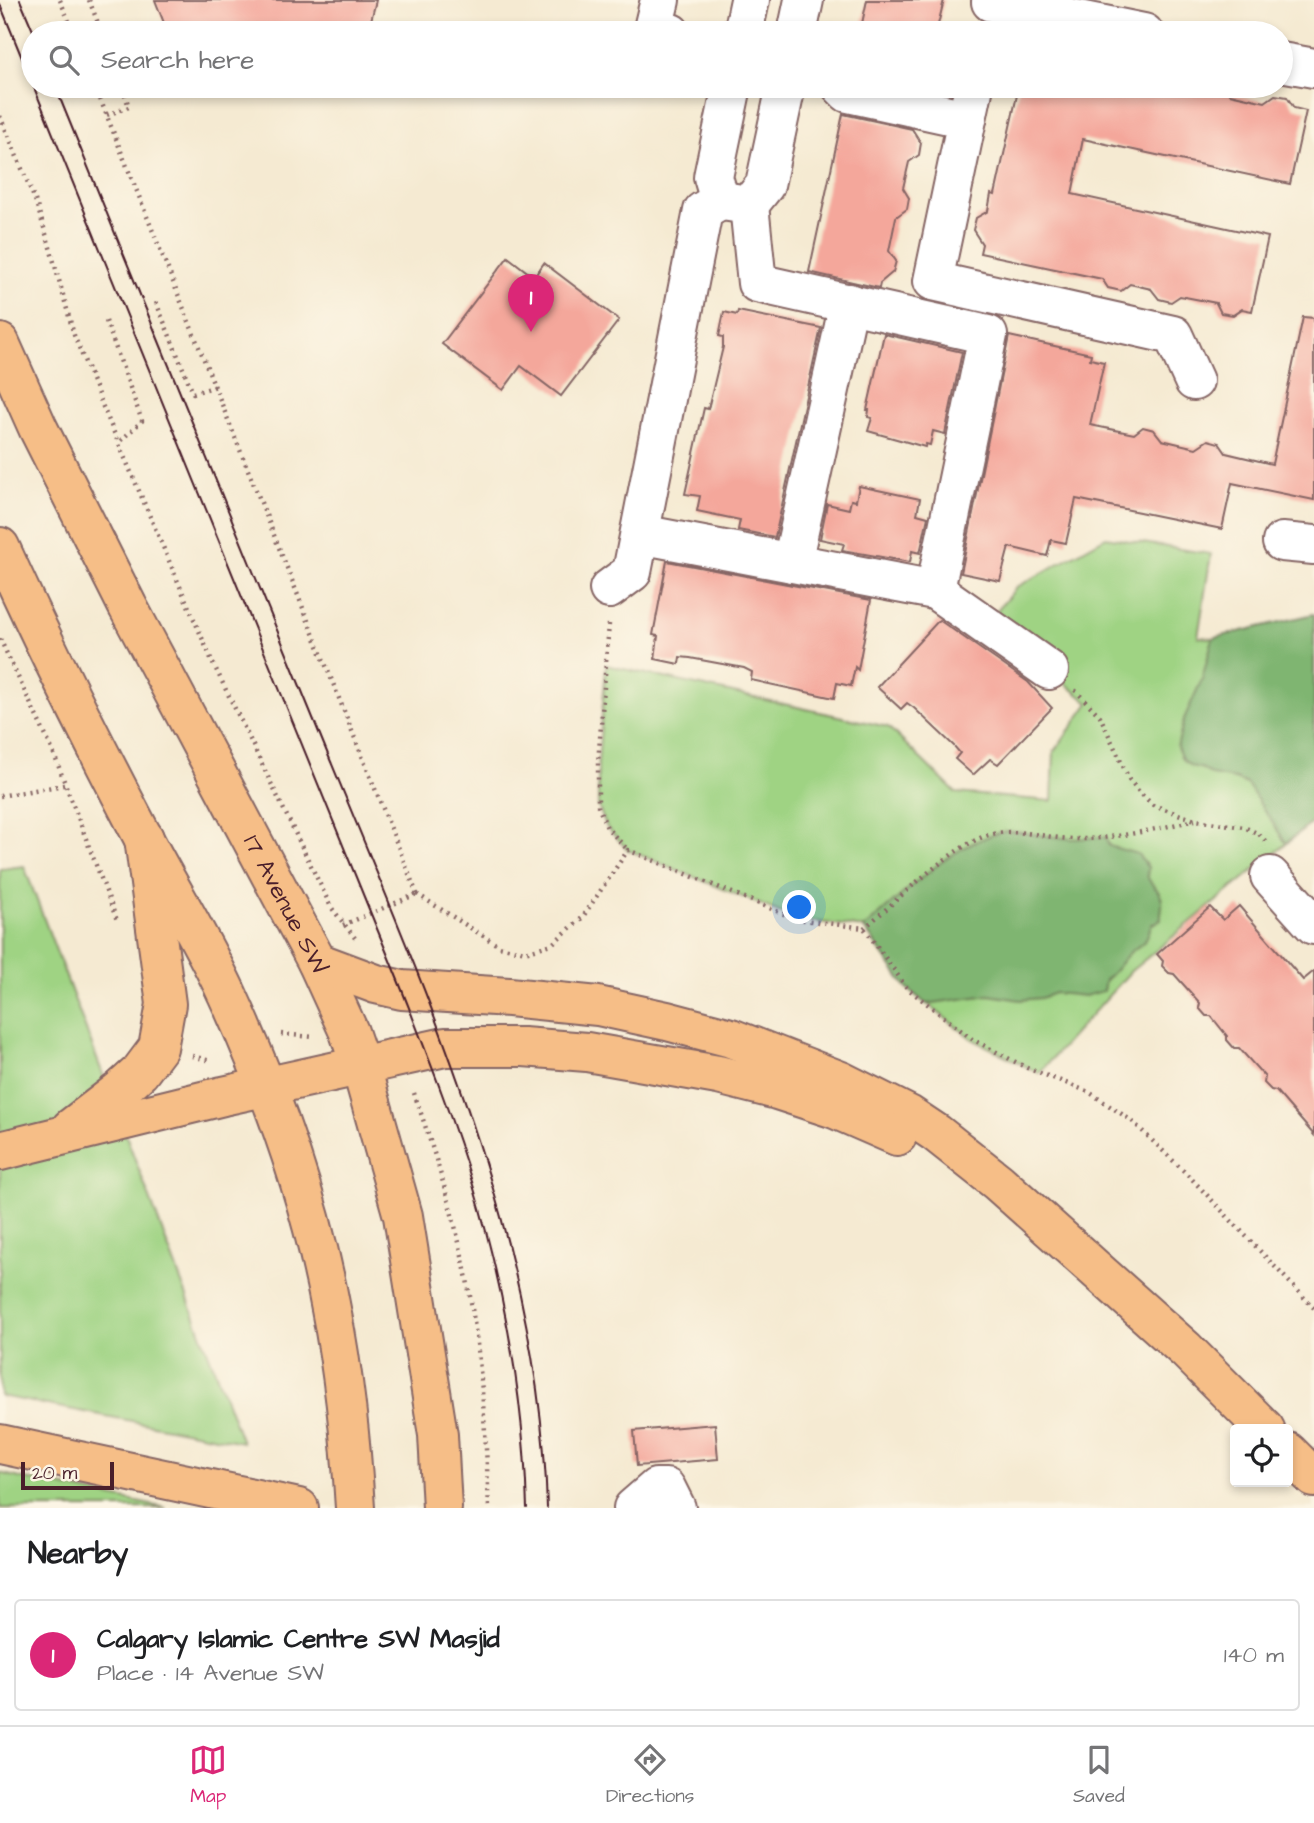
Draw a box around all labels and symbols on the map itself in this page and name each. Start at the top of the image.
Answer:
pin: 1 [508,274,554,332]
street label: 17 Avenue SW [234,829,336,980]
your location [782,890,816,924]
scale bar [21,1459,114,1491]

